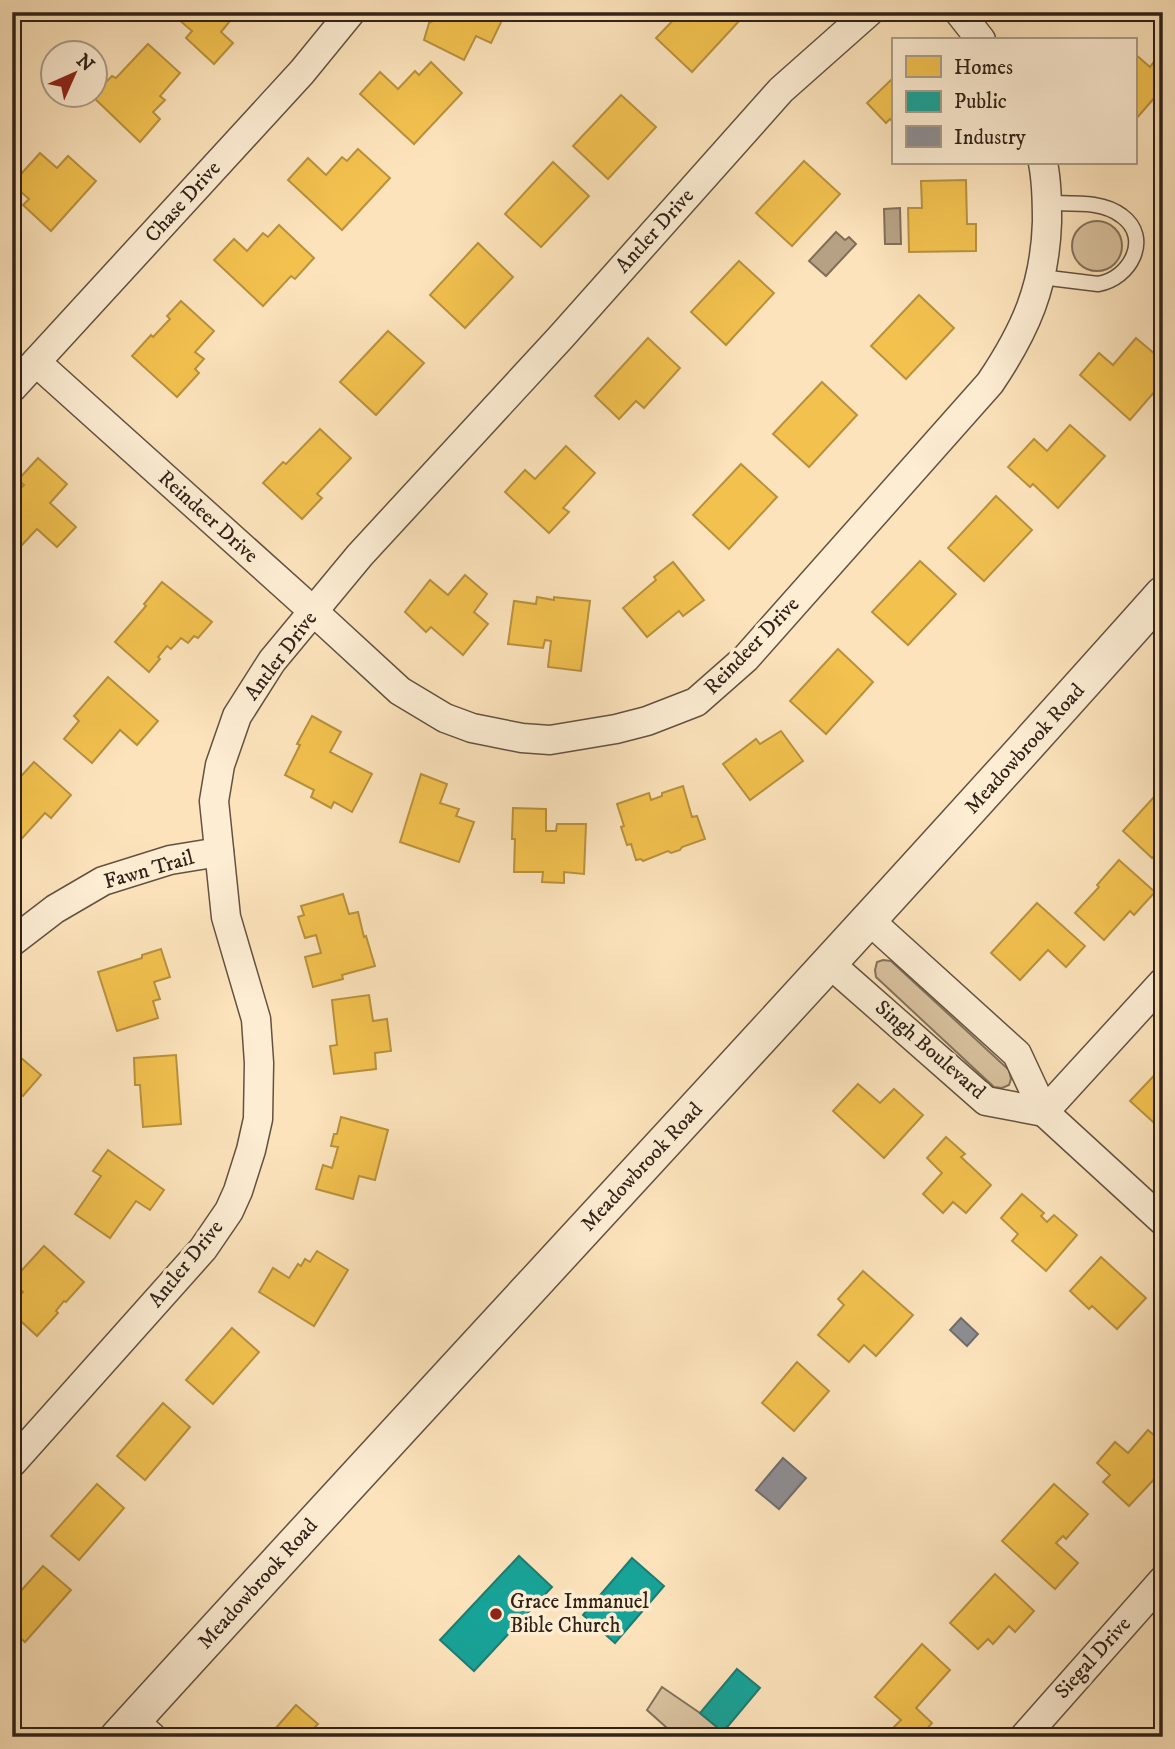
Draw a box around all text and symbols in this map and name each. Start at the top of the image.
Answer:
north arrow [38,38,108,108]
legend [892,38,1136,164]
text: N [71,49,99,77]
text: Homes [954,55,1013,81]
text: Public [954,89,1007,115]
text: Industry [954,125,1027,151]
street label: Chase Drive [140,156,227,248]
street label: Antler Drive [610,183,700,279]
street label: Reindeer Drive [153,465,264,569]
street label: Reindeer Drive [699,591,805,700]
street label: Antler Drive [239,606,323,706]
street label: Meadowbrook Road [959,678,1091,820]
street label: Fawn Trail [101,845,198,895]
street label: Singh Boulevard [869,995,991,1105]
street label: Meadowbrook Road [576,1097,709,1237]
street label: Antler Drive [143,1215,229,1313]
street label: Meadowbrook Road [192,1513,324,1655]
place label: Grace Immanuel Bible Church [510,1589,650,1639]
marker: Grace Immanuel Bible Church [488,1606,504,1622]
street label: Siegal Drive [1049,1611,1137,1705]

